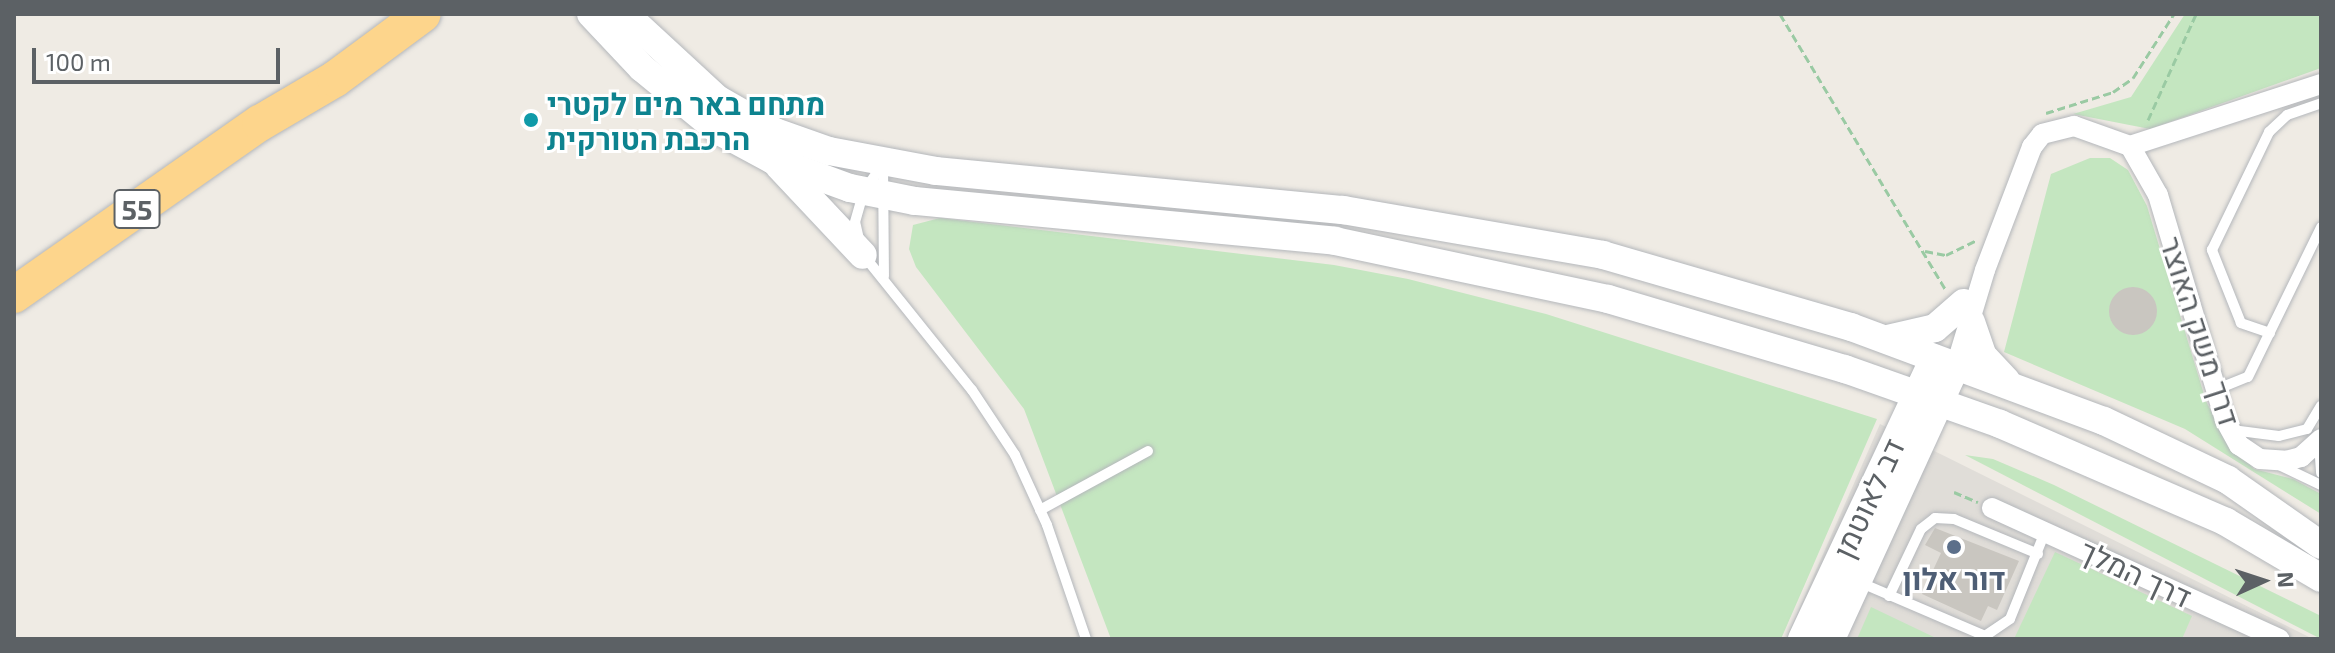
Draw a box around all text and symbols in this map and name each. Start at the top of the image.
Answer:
scale bar [36,32,284,82]
text: 100 m [46,47,111,76]
place label: מתחם באר מים לקטרי הרכבת הטורקית [547,85,825,156]
marker: מתחם באר מים לקטרי הרכבת הטורקית [522,111,540,129]
road number: 55 [113,185,161,233]
street label: דרך משק האוצר [2153,232,2249,430]
street label: דב לאוטמן [1825,432,1911,564]
street label: דרך המלך [2075,532,2197,614]
marker: דור אלון [1945,538,1963,556]
north arrow [2223,541,2303,621]
place label: דור אלון [1902,560,2006,596]
text: N [2274,571,2300,588]

